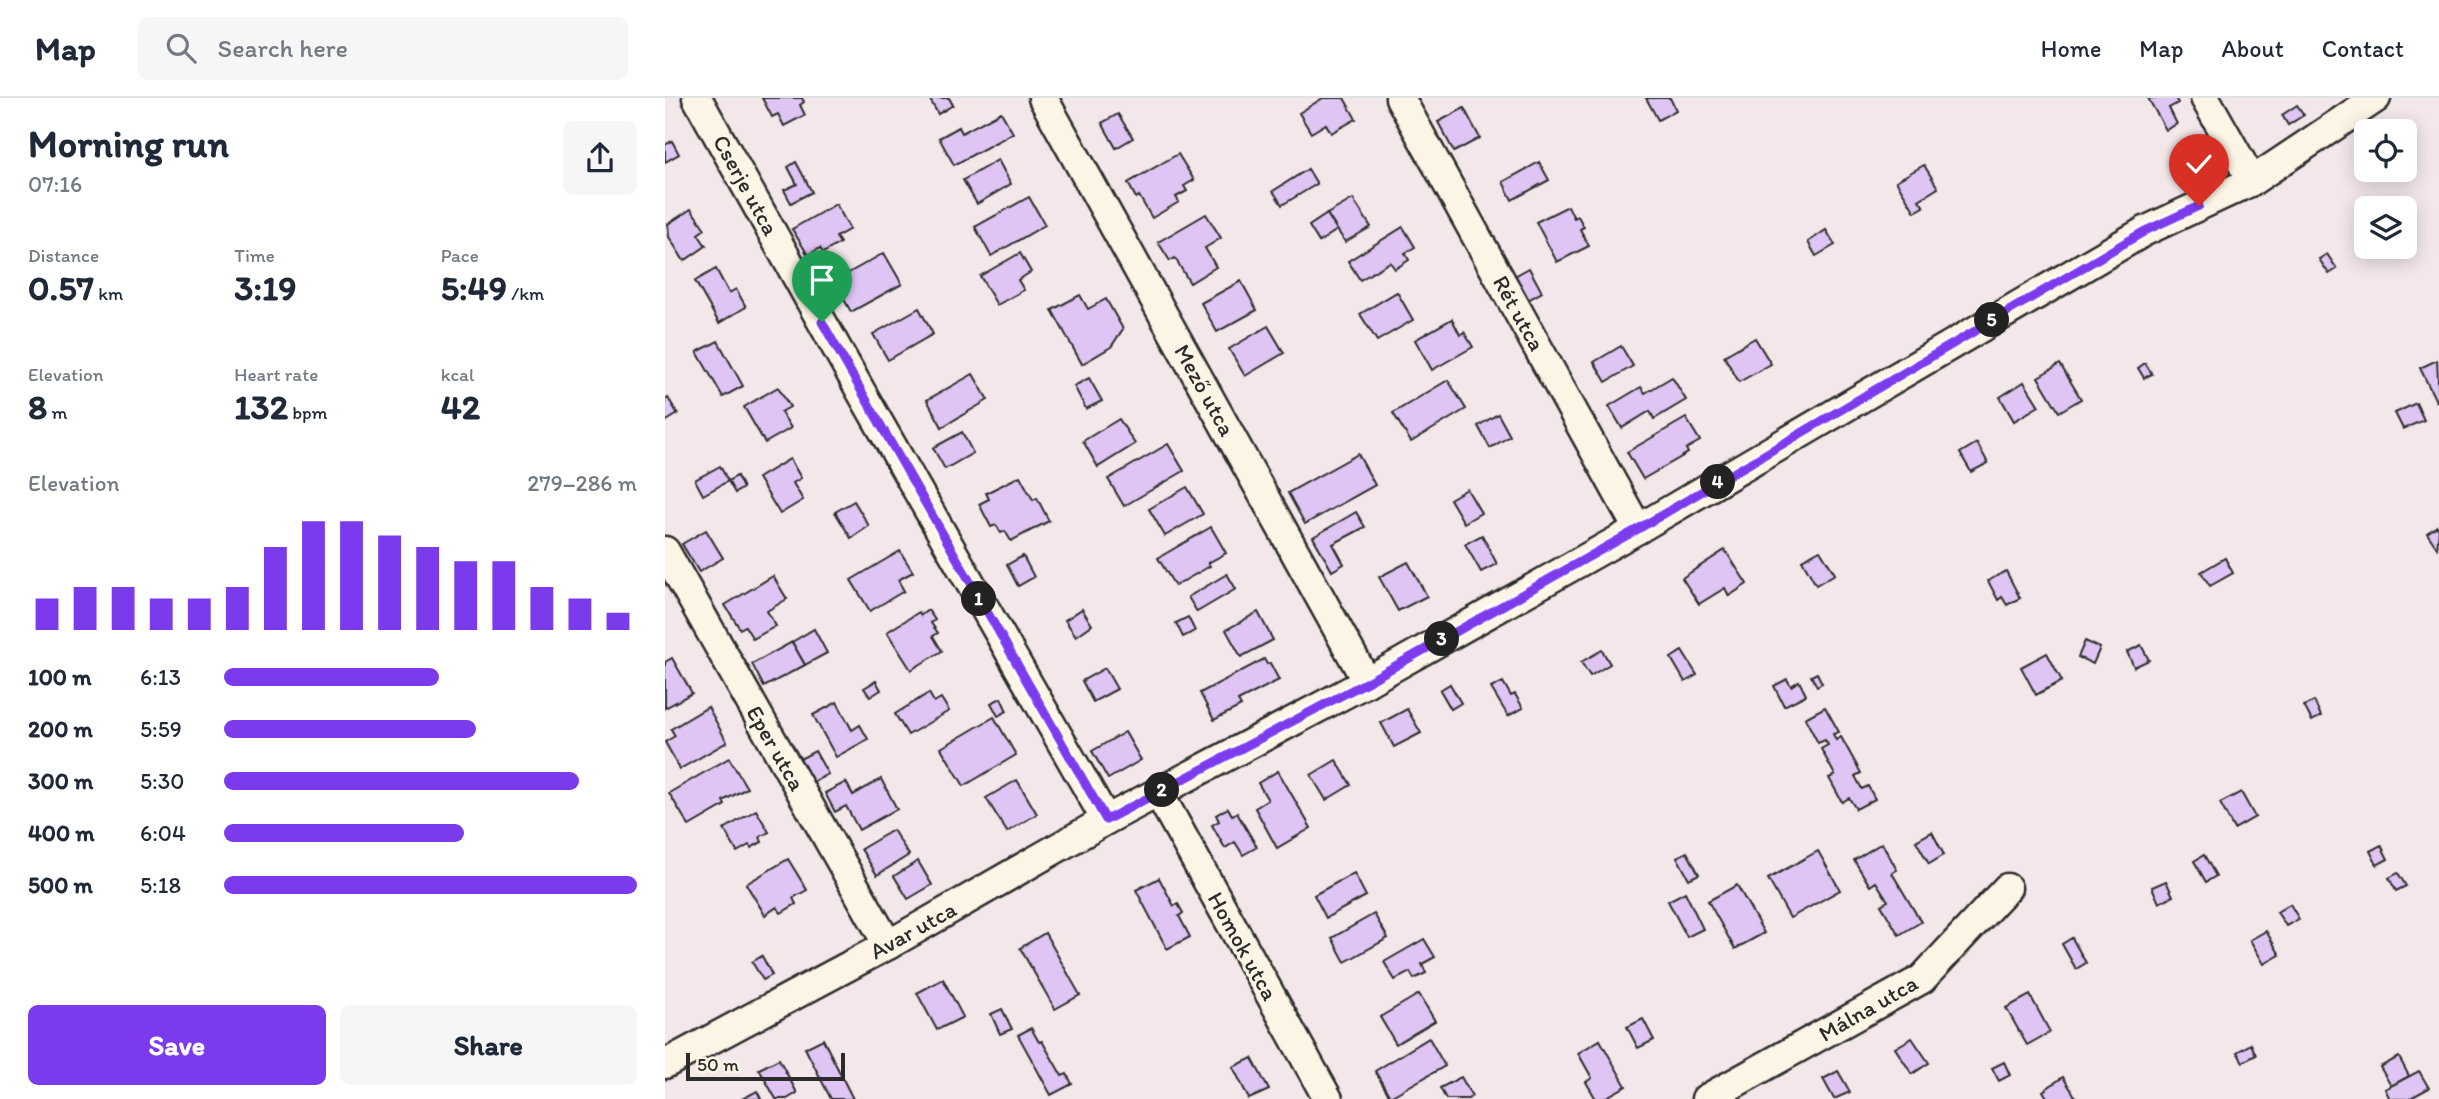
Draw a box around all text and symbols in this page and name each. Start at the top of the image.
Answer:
search box [138,17,628,80]
text: Map [35,29,96,68]
icon: search [162,29,200,67]
text: Search here [218,32,348,64]
text: Home [2041,34,2101,63]
text: Map [2139,34,2183,63]
text: About [2221,34,2284,63]
text: Contact [2322,34,2404,63]
map controls [2354,119,2417,259]
button: locate [2354,119,2417,182]
text: Morning run [28,121,229,167]
button: share [563,121,637,195]
street label: Cserje utca [707,130,785,240]
pin [2169,134,2229,206]
icon: check [2180,145,2218,183]
text: 07:16 [28,170,82,198]
button: layers [2354,196,2417,259]
text: Distance [28,244,99,267]
text: Time [234,244,275,267]
text: Pace [441,244,479,267]
pin [792,250,852,322]
icon: arrive [803,261,841,299]
text: 0.57 [28,267,94,309]
text: 3:19 [234,267,297,309]
text: 5:49 [441,267,507,309]
street label: Rét utca [1487,270,1551,356]
text: km [94,282,123,305]
text: /km [507,282,544,305]
pin: 5 [1975,302,2009,338]
text: 5 [1987,308,1996,331]
street label: Mező utca [1168,339,1242,441]
text: Elevation [28,363,104,386]
text: Heart rate [234,363,318,386]
text: kcal [441,363,474,386]
text: 8 [28,386,47,428]
text: 132 [234,386,288,428]
text: 42 [441,386,480,428]
text: m [47,401,67,424]
text: bpm [288,401,328,424]
pin: 4 [1701,464,1735,500]
text: Elevation [28,469,119,497]
text: 279–286 m [527,469,637,497]
text: 4 [1712,470,1723,493]
pin: 1 [961,582,997,616]
text: 1 [974,587,983,610]
pin: 3 [1425,622,1459,656]
text: 3 [1436,627,1447,650]
text: 100 m [28,663,92,691]
text: 6:13 [140,663,181,691]
street label: Eper utca [741,701,812,796]
text: 200 m [28,715,93,743]
text: 5:59 [140,715,182,743]
text: 300 m [28,767,93,795]
text: 5:30 [140,767,184,795]
pin: 2 [1145,772,1179,808]
text: 2 [1157,778,1167,801]
text: 400 m [28,819,95,847]
text: 6:04 [140,819,186,847]
text: 500 m [28,871,93,899]
text: 5:18 [140,871,181,899]
street label: Homok utca [1202,887,1284,1005]
street label: Avar utca [865,895,961,965]
street label: Málna utca [1813,968,1923,1048]
button: Save [28,1005,326,1085]
button: Share [340,1005,637,1085]
scale bar [686,1050,845,1082]
text: 50 m [697,1053,739,1076]

